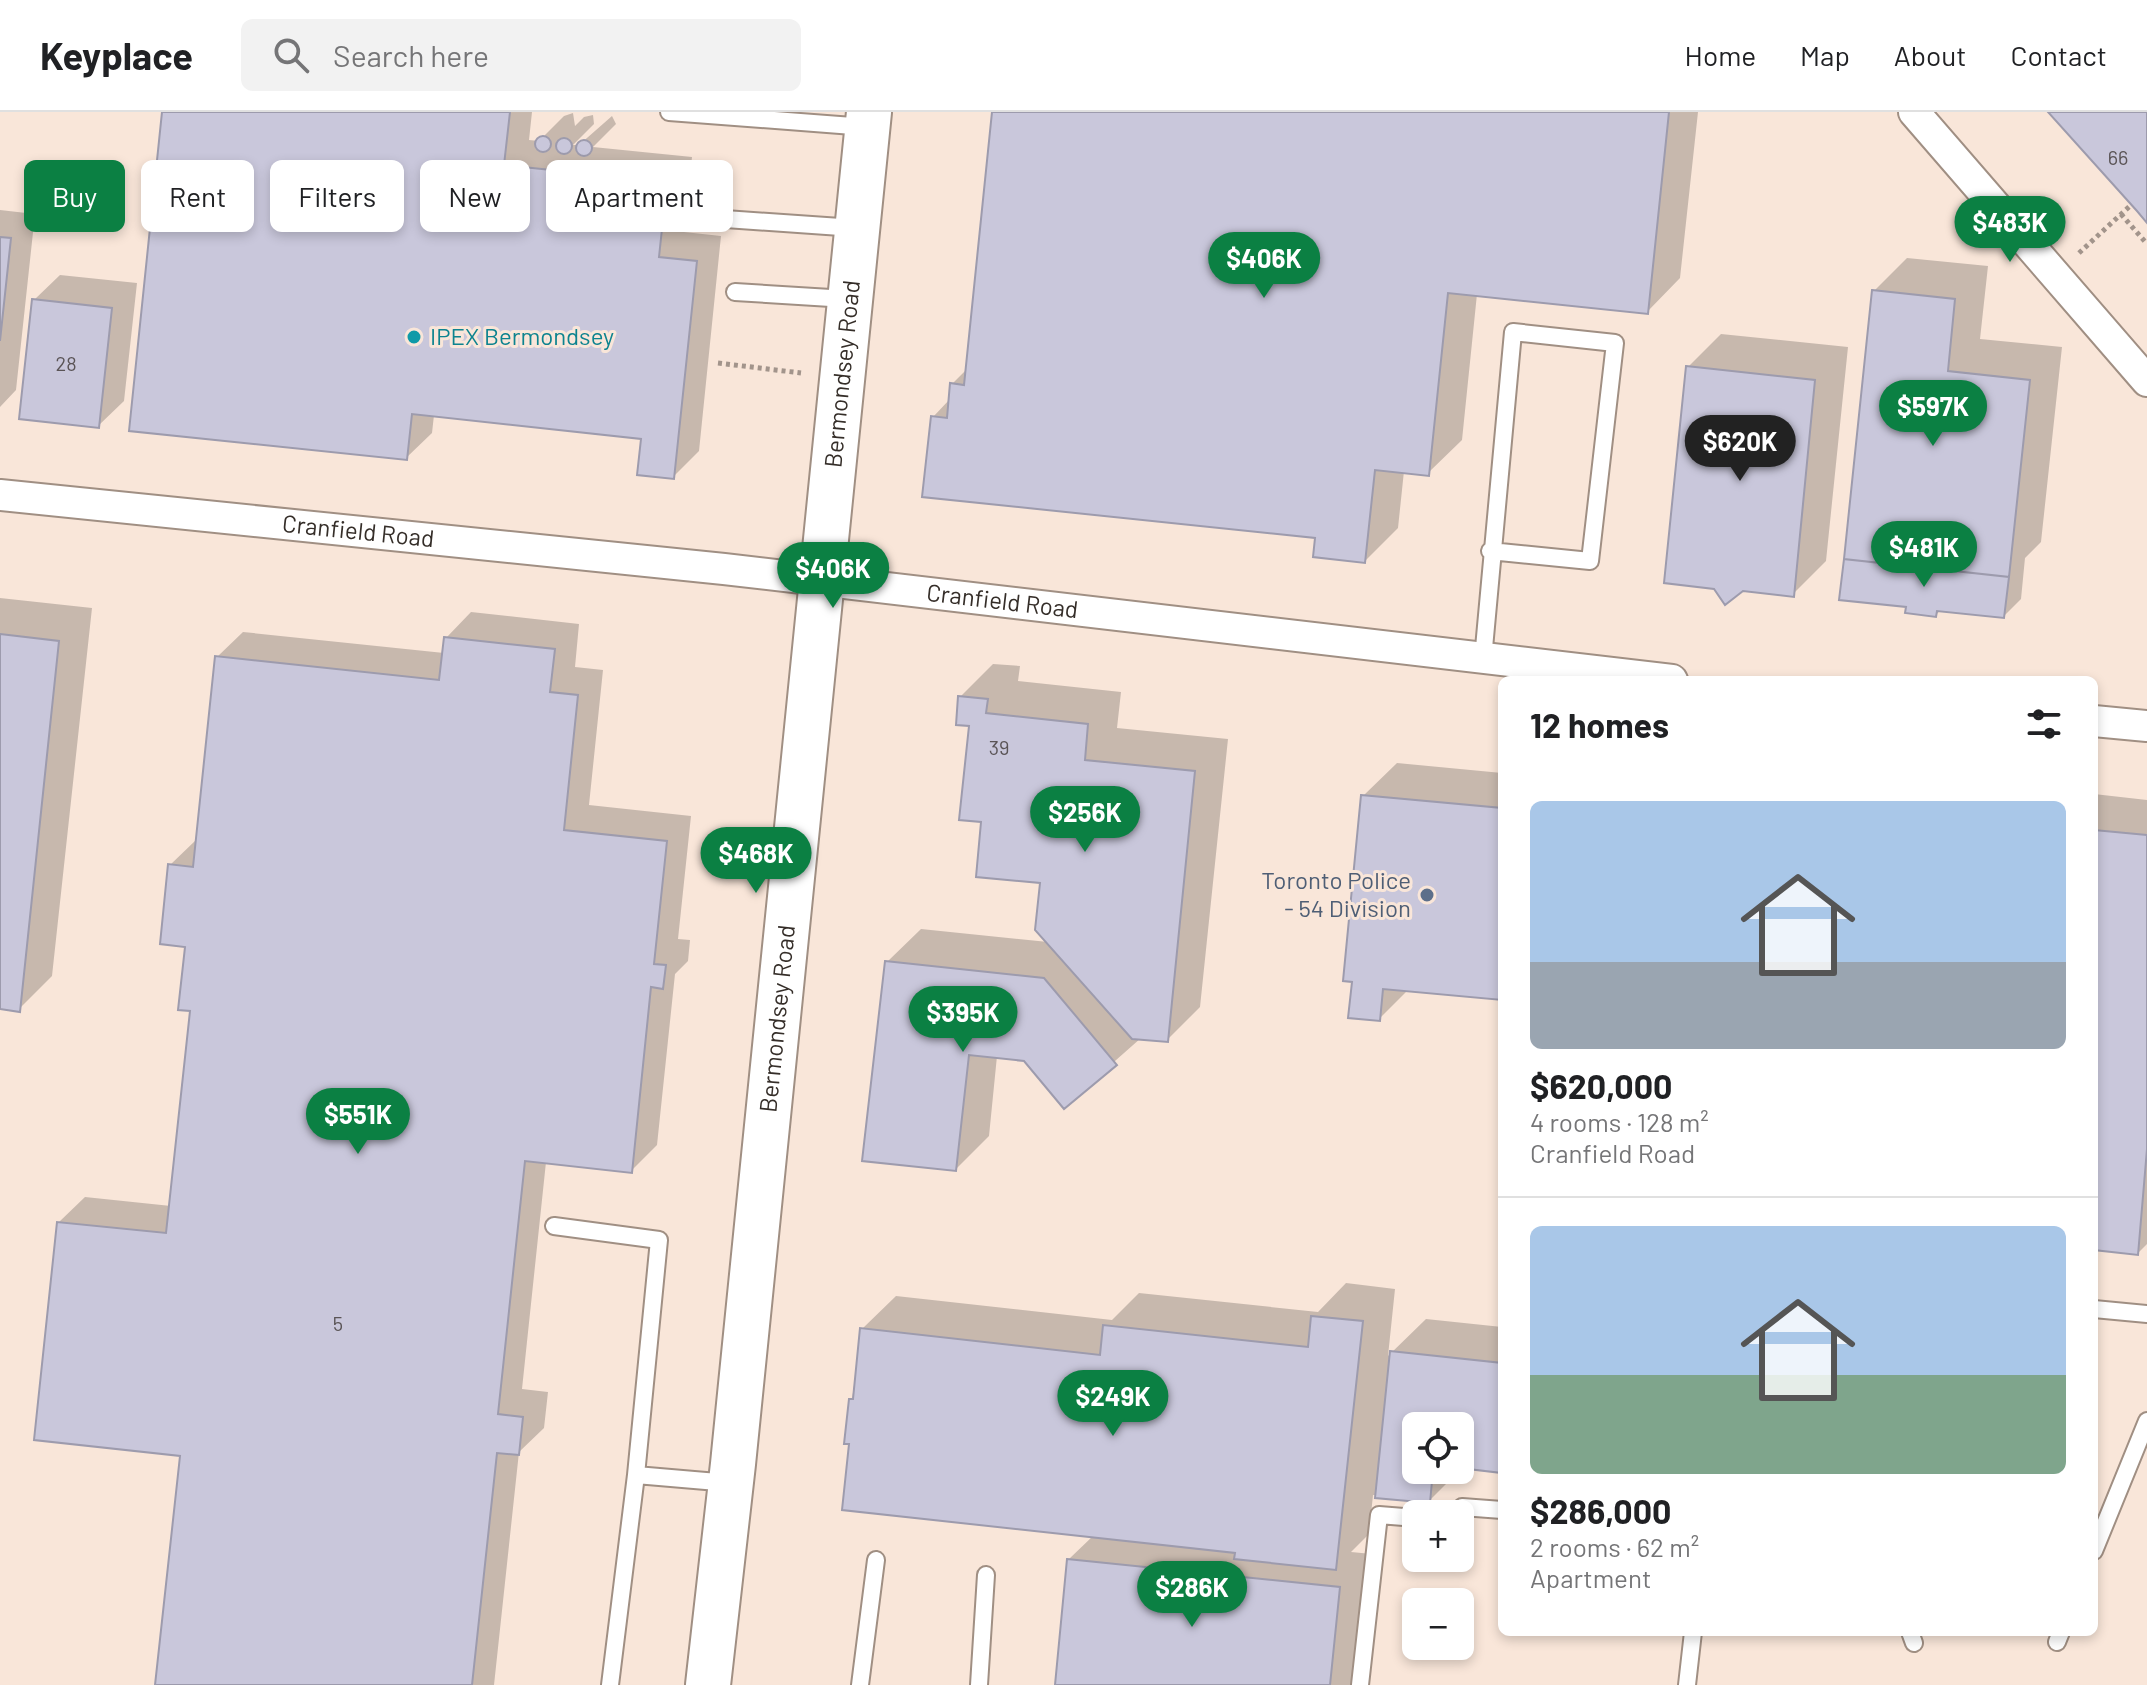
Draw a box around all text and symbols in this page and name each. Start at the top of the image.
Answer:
search box [241,19,801,91]
text: Keyplace [40,32,193,78]
icon: search [269,33,313,77]
text: Search here [333,37,489,73]
text: Home [1685,38,1756,72]
text: Map [1800,38,1850,72]
text: About [1894,38,1966,72]
text: Contact [2010,38,2107,72]
house number: 66 [2108,145,2128,169]
chip: Buy [24,160,125,232]
chip: Rent [141,160,254,232]
chip: Filters [270,160,404,232]
chip: New [420,160,530,232]
chip: Apartment [546,160,733,232]
pin: $483K [1954,196,2066,264]
text: $483K [1973,206,2047,237]
pin: $406K [1208,232,1320,300]
text: $406K [1226,242,1302,273]
street label: Bermondsey Road [817,279,865,469]
place label: IPEX Bermondsey [430,321,614,350]
marker: IPEX Bermondsey [405,328,423,346]
house number: 28 [55,351,77,375]
pin: $597K [1877,380,1989,448]
text: $597K [1897,390,1969,421]
pin: $620K [1684,415,1796,483]
text: $620K [1703,425,1777,456]
street label: Cranfield Road [281,508,436,552]
pin: $481K [1868,521,1980,589]
text: $481K [1889,531,1959,562]
pin: $406K [777,542,889,610]
text: $406K [795,552,871,583]
street label: Cranfield Road [925,577,1080,623]
icon: filters [2022,702,2066,746]
text: 12 homes [1530,704,1669,745]
house number: 39 [989,735,1009,759]
pin: $256K [1029,786,1141,854]
text: $256K [1048,796,1122,827]
pin: $468K [700,827,812,895]
text: $468K [719,837,793,868]
icon: home [1726,853,1870,997]
place label: Toronto Police - 54 Division [1261,865,1411,922]
marker: Toronto Police - 54 Division [1418,886,1436,904]
street label: Bermondsey Road [752,923,800,1114]
pin: $395K [907,986,1019,1054]
text: $395K [926,996,1000,1027]
text: $620,000 [1530,1065,1672,1106]
pin: $551K [302,1088,414,1156]
text: $551K [324,1098,392,1129]
text: 4 rooms · 128 m² [1530,1106,1709,1137]
text: Cranfield Road [1530,1137,1695,1168]
icon: home [1726,1278,1870,1422]
house number: 5 [333,1311,343,1335]
pin: $249K [1057,1370,1169,1438]
text: $249K [1075,1380,1151,1411]
map controls [1402,1412,1474,1660]
button: locate [1402,1412,1474,1484]
text: $286,000 [1530,1490,1671,1531]
button: + [1402,1500,1474,1572]
text: 2 rooms · 62 m² [1530,1531,1699,1562]
pin: $286K [1136,1561,1248,1629]
text: Apartment [1530,1562,1651,1593]
text: $286K [1155,1571,1229,1602]
button: − [1402,1588,1474,1660]

